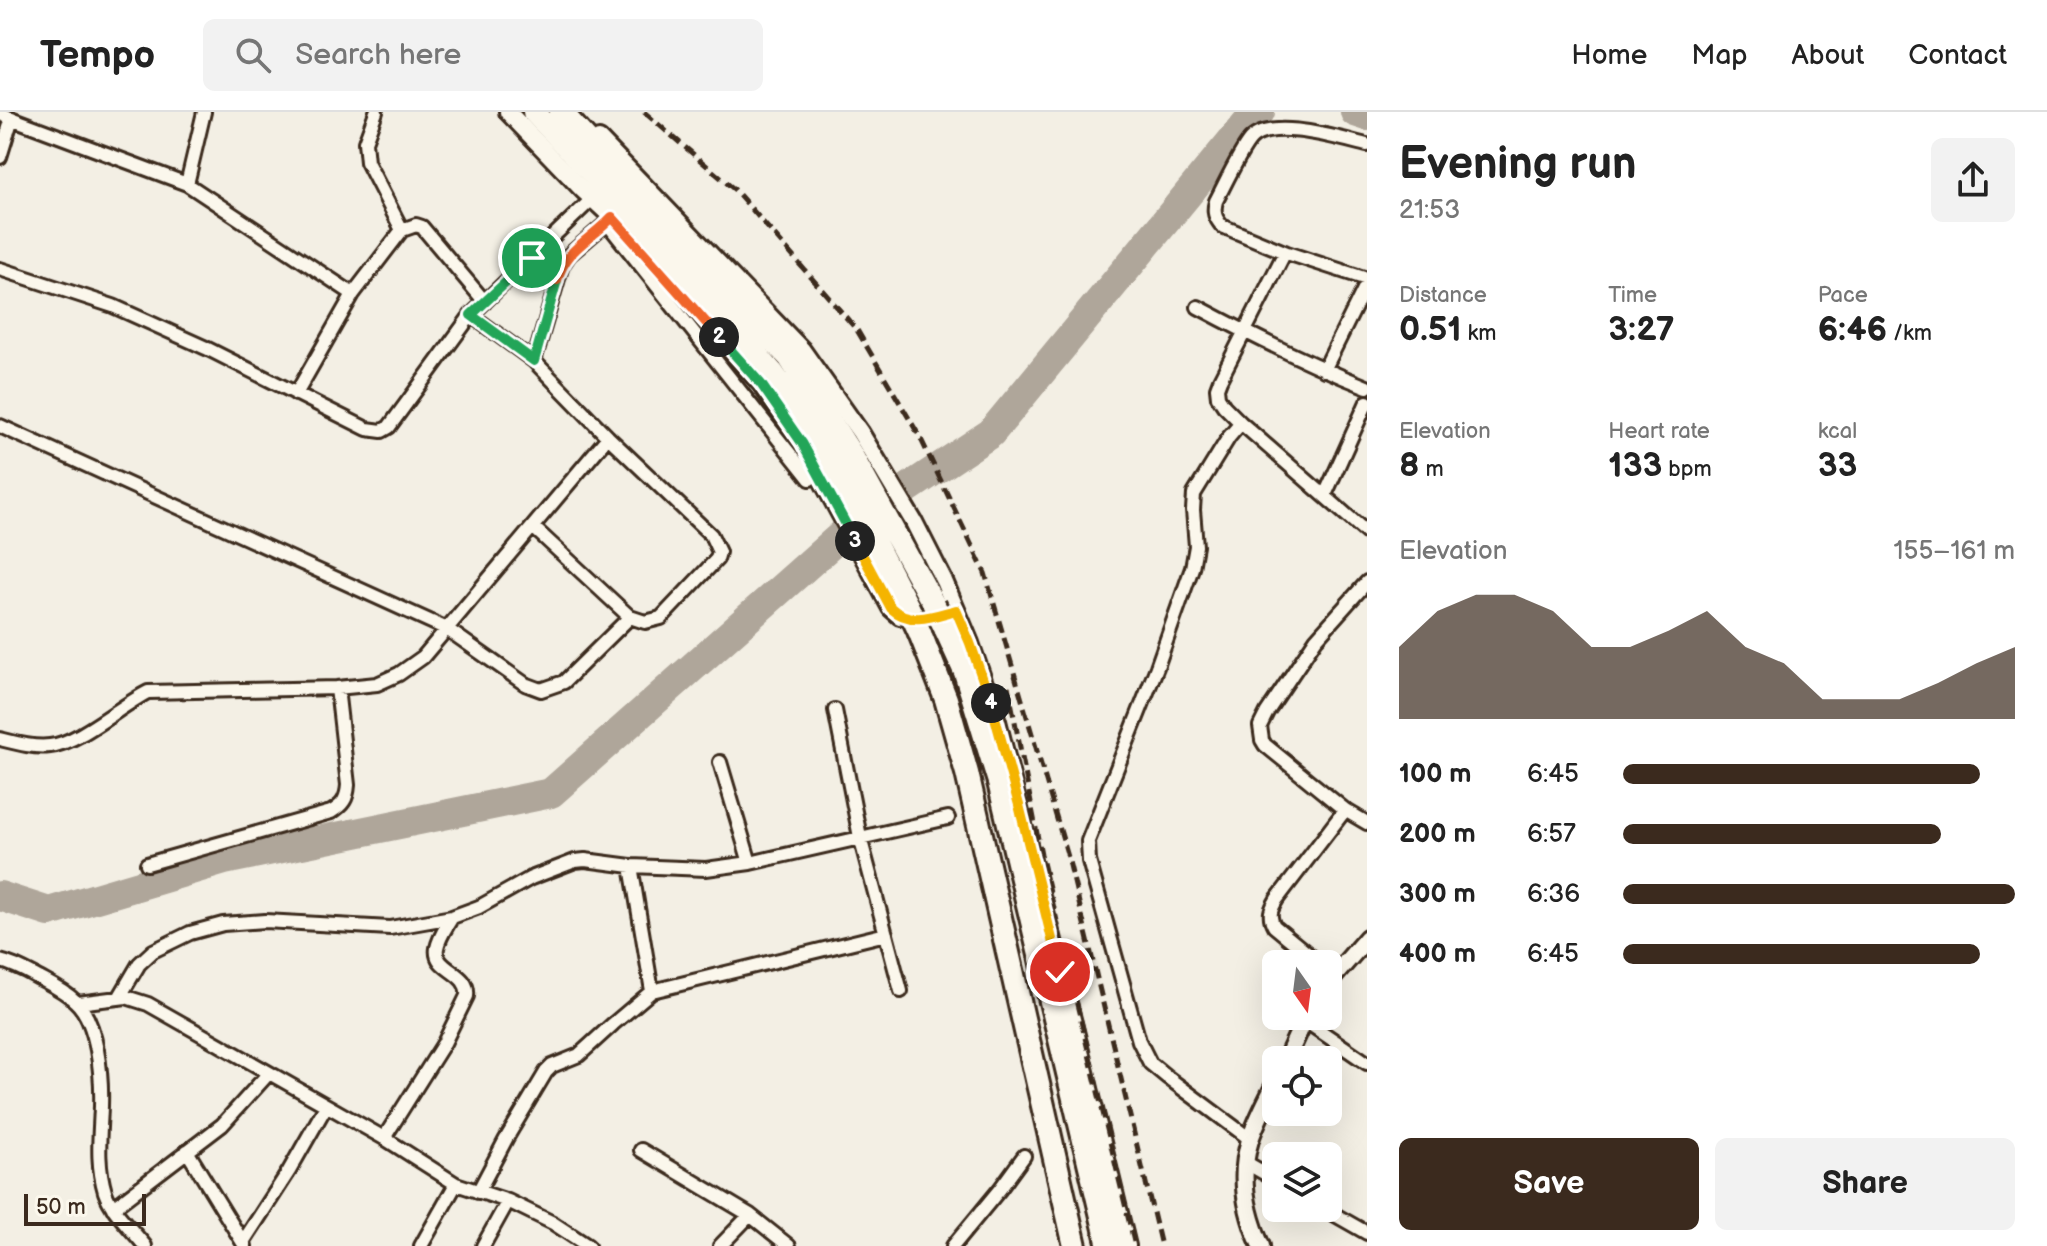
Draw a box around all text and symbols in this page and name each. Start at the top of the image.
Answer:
search box [203,19,763,91]
text: Tempo [40,33,155,78]
icon: search [231,33,275,77]
text: Search here [295,37,461,73]
text: Home [1571,39,1647,72]
text: Map [1691,39,1748,72]
text: About [1792,39,1864,72]
text: Contact [1908,39,2007,72]
text: Evening run [1399,138,1636,191]
button: share [1931,138,2015,222]
text: 21:53 [1399,195,1460,226]
pin [498,224,566,292]
icon: arrive [510,236,554,280]
text: Distance [1399,282,1487,309]
text: Time [1608,282,1657,309]
text: Pace [1818,282,1868,309]
text: 0.51 [1399,309,1462,350]
text: 3:27 [1608,309,1675,350]
text: 6:46 [1818,309,1887,350]
pin: 2 [699,317,739,357]
text: km [1462,320,1497,347]
text: /km [1887,320,1932,347]
text: 2 [712,323,726,350]
text: Elevation [1399,418,1491,445]
text: Heart rate [1608,418,1710,445]
text: kcal [1818,418,1857,445]
text: 8 [1399,445,1419,486]
text: 133 [1608,445,1662,486]
text: 33 [1818,445,1857,486]
text: m [1419,456,1444,483]
text: bpm [1662,456,1712,483]
pin: 3 [835,521,875,561]
text: 3 [849,527,861,554]
text: Elevation [1399,536,1507,567]
text: 155–161 m [1893,536,2015,567]
pin: 4 [971,683,1011,723]
text: 4 [985,689,997,716]
text: 100 m [1399,759,1472,790]
text: 6:45 [1527,759,1579,790]
text: 200 m [1399,819,1476,850]
text: 6:57 [1527,819,1576,850]
text: 300 m [1399,879,1476,910]
text: 6:36 [1527,879,1580,910]
pin [1026,938,1094,1006]
text: 400 m [1399,939,1476,970]
text: 6:45 [1527,939,1579,970]
icon: check [1038,950,1082,994]
north arrow [1262,950,1342,1030]
map controls [1262,950,1342,1222]
button: locate [1262,1046,1342,1126]
button: Save [1399,1138,1699,1230]
button: Share [1715,1138,2015,1230]
button: layers [1262,1142,1342,1222]
scale bar [24,1190,146,1226]
text: 50 m [36,1194,86,1221]

